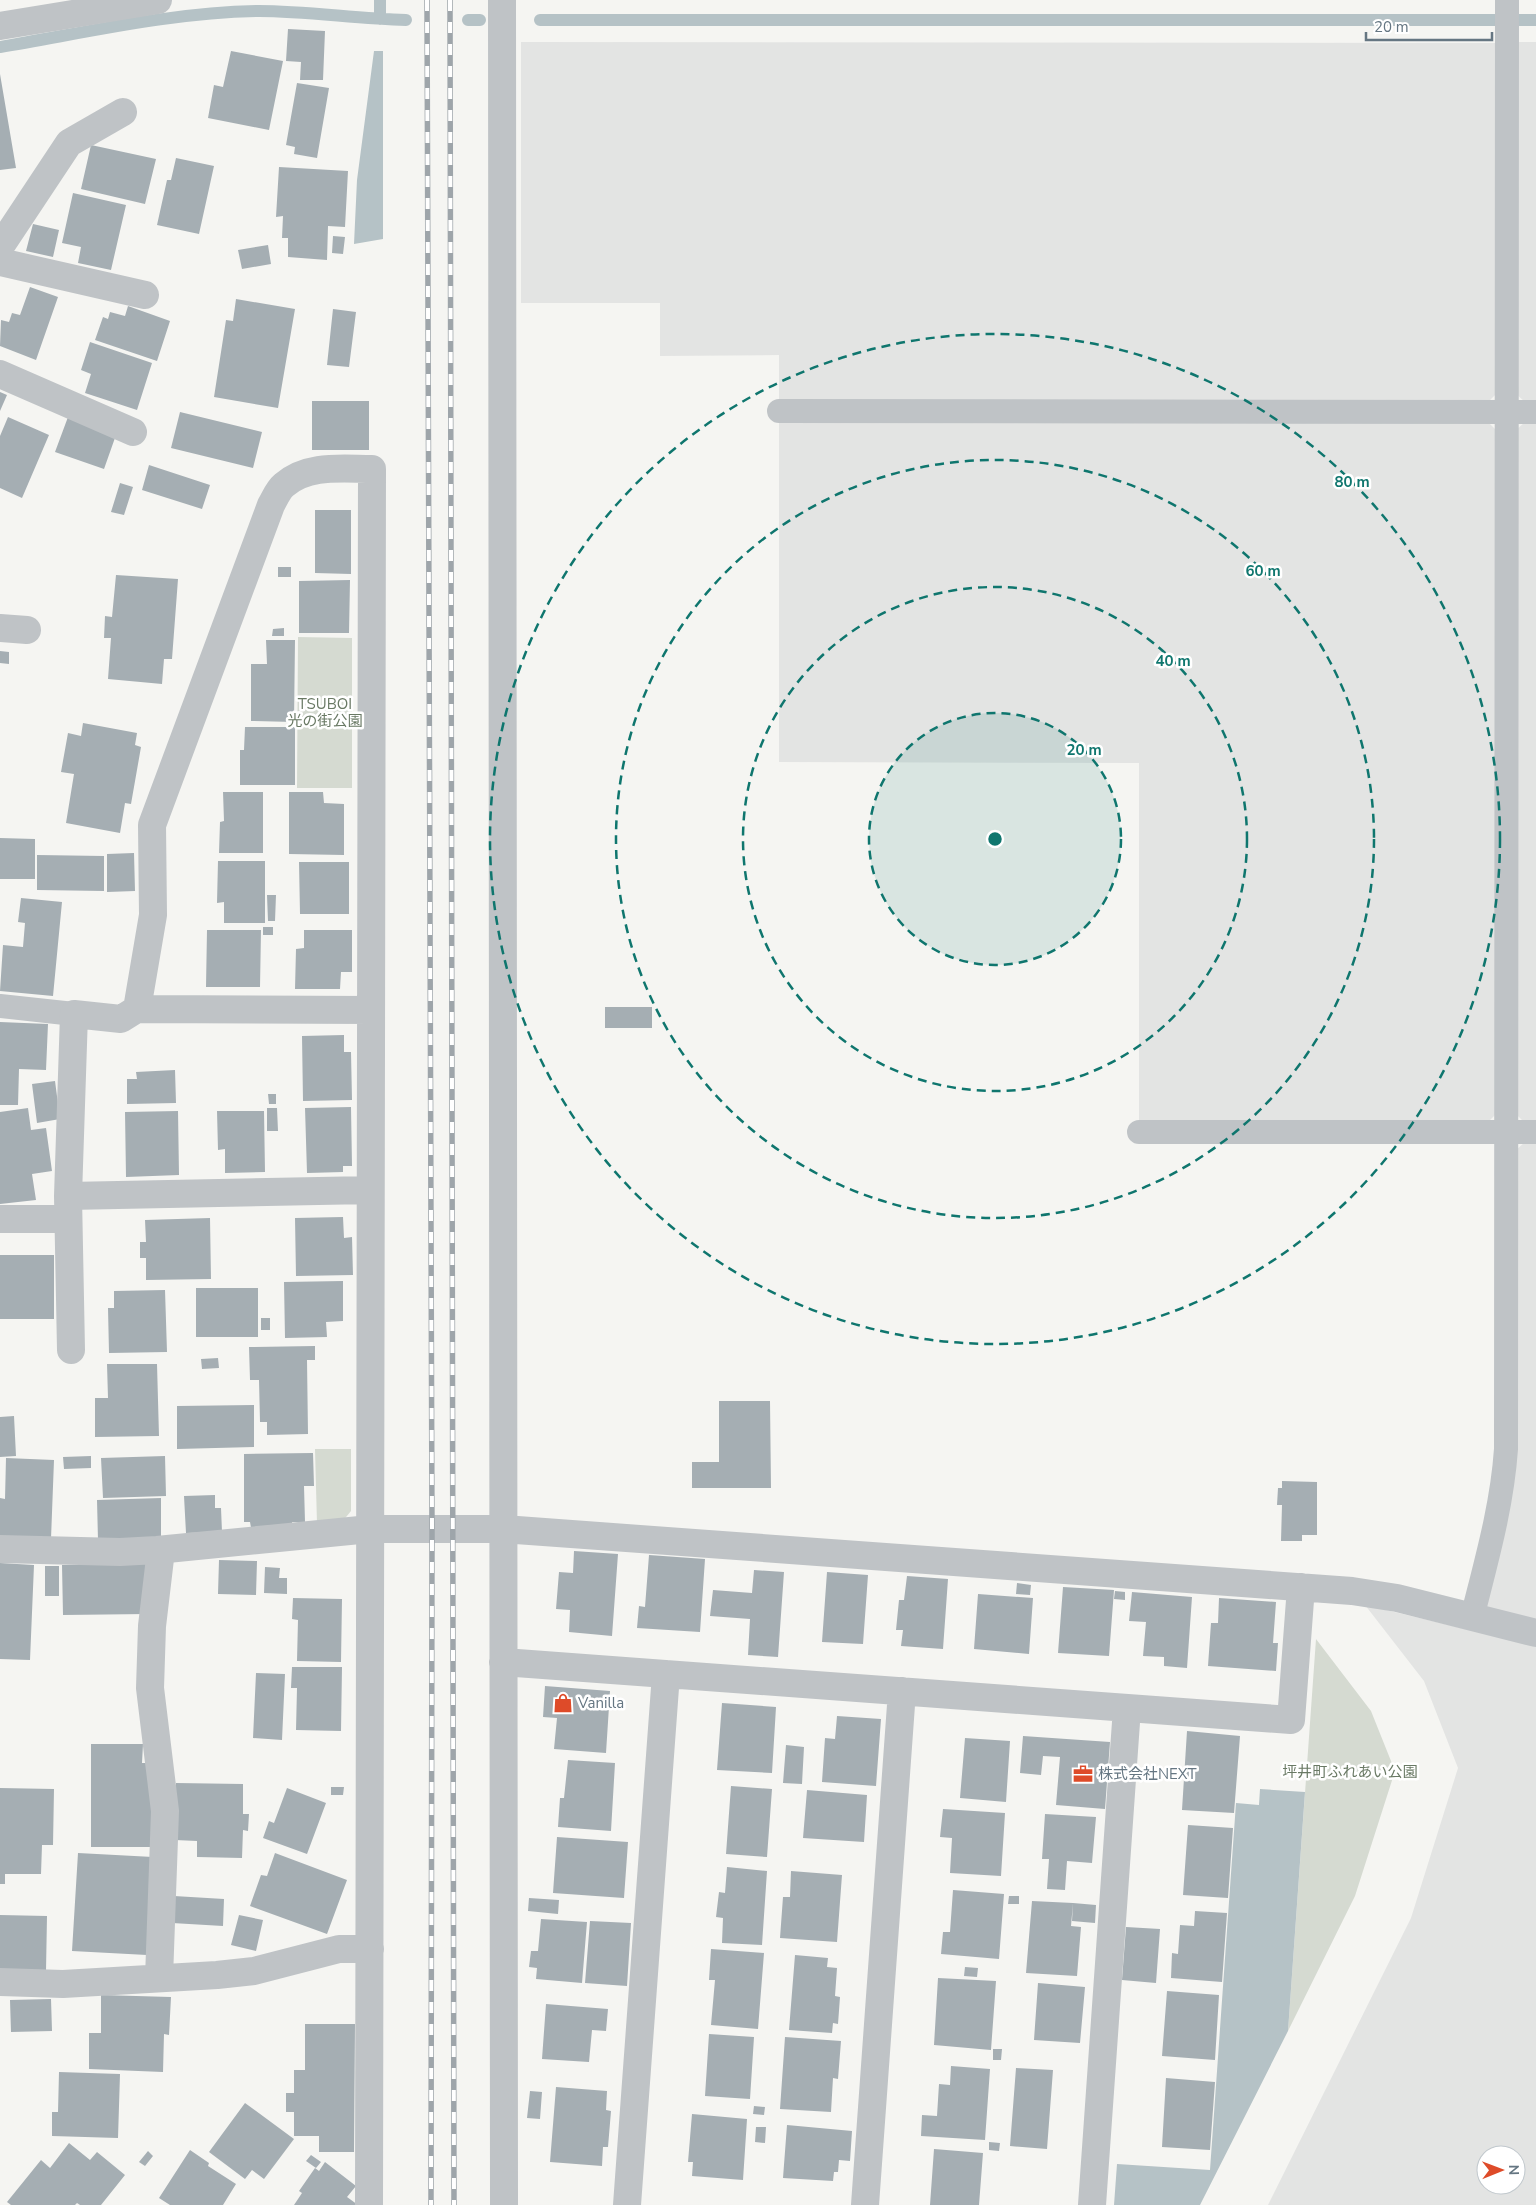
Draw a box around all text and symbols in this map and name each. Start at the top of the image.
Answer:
scale bar [1366,10,1492,42]
text: 20 m [1374,17,1409,37]
text: 80 m [1334,472,1370,492]
text: 60 m [1245,561,1281,581]
text: 40 m [1155,651,1191,671]
park label: TSUBOI 光の街公園 [287,694,363,731]
text: 20 m [1066,740,1102,760]
centre of rings [986,830,1004,848]
shop icon: Vanilla [552,1692,574,1714]
place label: Vanilla [577,1693,624,1713]
park label: 坪井町ふれあい公園 [1282,1762,1418,1782]
office icon: 株式会社NEXT [1072,1763,1094,1785]
place label: 株式会社NEXT [1098,1764,1197,1784]
north arrow [1476,2145,1526,2195]
text: N [1504,2164,1523,2175]

